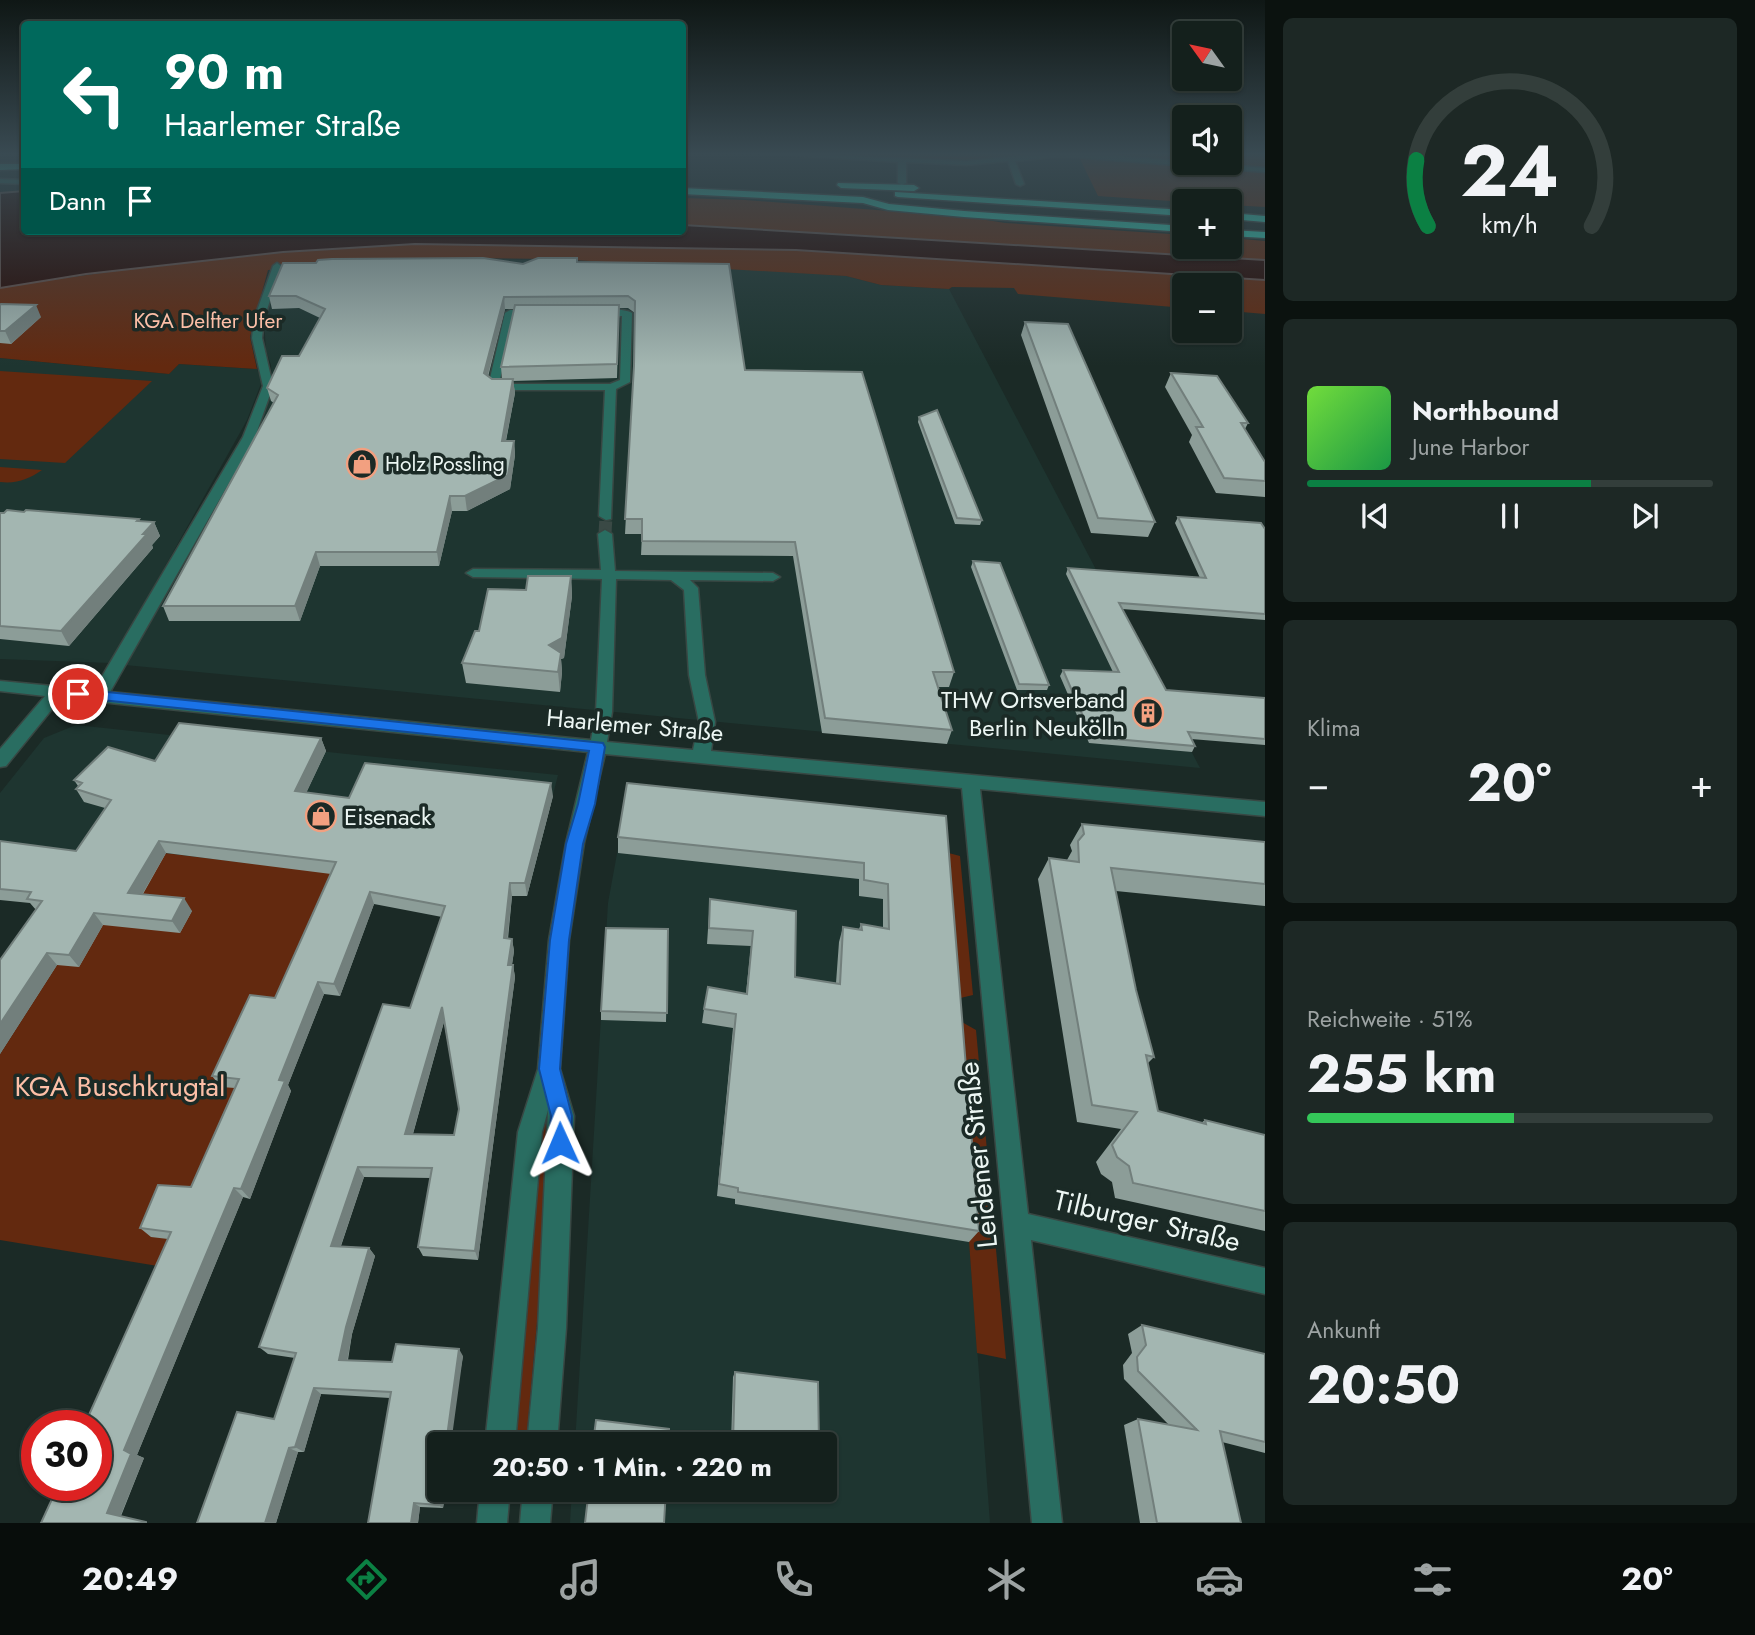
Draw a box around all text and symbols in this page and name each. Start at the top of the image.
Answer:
north arrow [1172,21,1242,91]
map controls [1172,21,1242,343]
text: 90 m [164,37,284,107]
icon: left [49,49,140,140]
text: Haarlemer Straße [164,102,401,148]
button: sound [1172,105,1242,175]
text: 24 [1461,118,1559,223]
text: Dann [49,182,107,220]
icon: arrive [121,182,159,220]
button: + [1172,189,1242,259]
text: km/h [1482,205,1538,241]
button: − [1172,273,1242,343]
park label: KGA Delfter Ufer [133,306,283,336]
text: Northbound [1412,392,1559,430]
text: June Harbor [1412,430,1529,464]
shop icon: Holz Possling [345,447,379,481]
place label: Holz Possling [385,449,505,479]
icon: previous [1356,497,1394,535]
icon: pause [1491,497,1529,535]
icon: next [1626,497,1664,535]
pin [48,664,108,724]
icon: arrive [59,675,97,713]
place label: THW Ortsverband Berlin Neukölln [941,682,1125,745]
building icon: THW Ortsverband Berlin Neukölln [1131,696,1165,730]
street label: Haarlemer Straße [545,700,725,750]
text: Klima [1307,711,1360,745]
text: 20° [1468,745,1552,821]
text: − [1307,756,1329,811]
text: + [1690,756,1713,811]
shop icon: Eisenack [304,799,338,833]
place label: Eisenack [344,799,432,834]
text: Reichweite · 51% [1307,1002,1472,1036]
text: 255 km [1307,1036,1496,1112]
street label: Leidener Straße [948,1060,1008,1250]
park label: KGA Buschkrugtal [14,1066,226,1107]
position arrow [523,1106,597,1180]
street label: Tilburger Straße [1050,1180,1244,1262]
text: Ankunft [1307,1313,1380,1347]
text: 20:50 [1307,1347,1460,1423]
speed limit sign: 30 [21,1410,112,1501]
text: 20:50 · 1 Min. · 220 m [492,1448,772,1486]
icon: directions [342,1555,391,1604]
icon: music [556,1555,605,1604]
icon: phone [769,1555,818,1604]
icon: climate [982,1555,1031,1604]
icon: car [1195,1555,1244,1604]
icon: filters [1408,1555,1457,1604]
text: 20:49 [82,1556,178,1602]
text: 20° [1621,1556,1673,1602]

